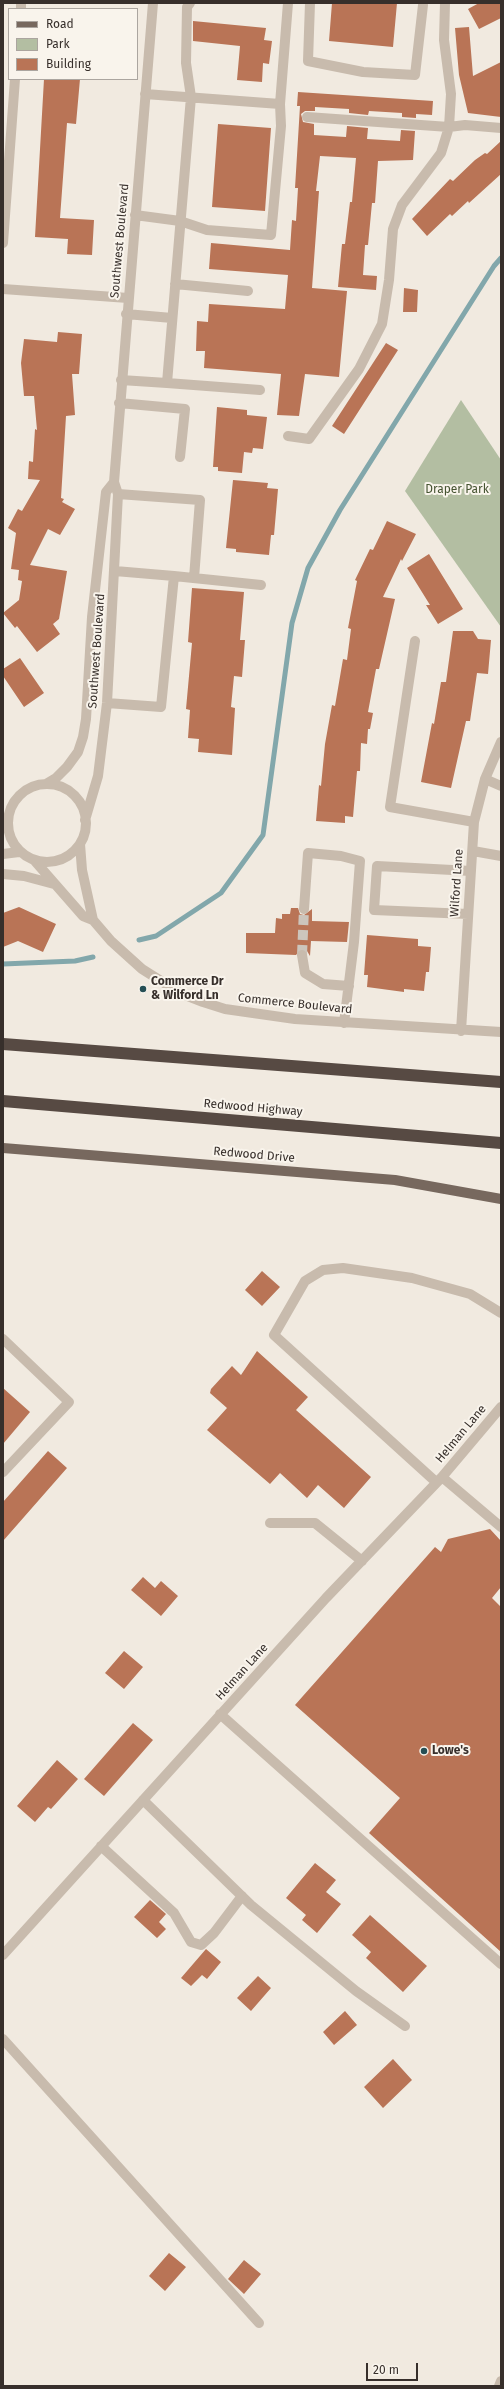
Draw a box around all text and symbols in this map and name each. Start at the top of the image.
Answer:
legend [8,8,138,80]
text: Road [46,17,74,31]
text: Park [46,37,70,51]
text: Building [46,57,91,71]
street label: Southwest Boulevard [108,183,132,299]
park label: Draper Park [425,483,489,497]
street label: Southwest Boulevard [86,593,108,709]
street label: Wilford Lane [447,848,467,918]
place label: Commerce Dr & Wilford Ln [151,975,224,1003]
marker: Commerce Dr & Wilford Ln [138,984,148,994]
street label: Commerce Boulevard [237,991,353,1017]
street label: Redwood Highway [203,1097,303,1119]
street label: Redwood Drive [213,1144,295,1166]
street label: Helman Lane [433,1402,489,1466]
street label: Helman Lane [213,1641,271,1703]
place label: Lowe's [432,1744,469,1758]
marker: Lowe's [419,1746,429,1756]
scale bar [368,2355,420,2381]
text: 20 m [373,2363,399,2377]

